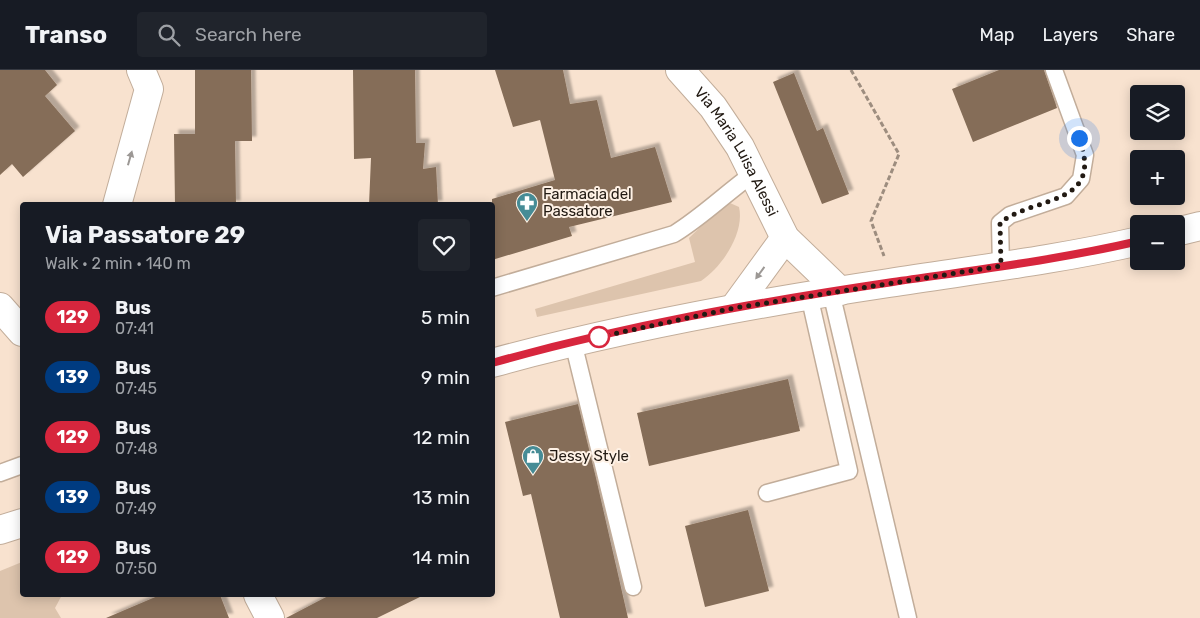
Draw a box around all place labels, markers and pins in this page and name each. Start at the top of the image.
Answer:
place label: Farmacia del Passatore [543,185,632,220]
pharmacy icon: Farmacia del Passatore [515,191,539,222]
unlabelled marker [588,326,610,348]
shop icon: Jessy Style [521,444,545,475]
place label: Jessy Style [549,447,629,465]

